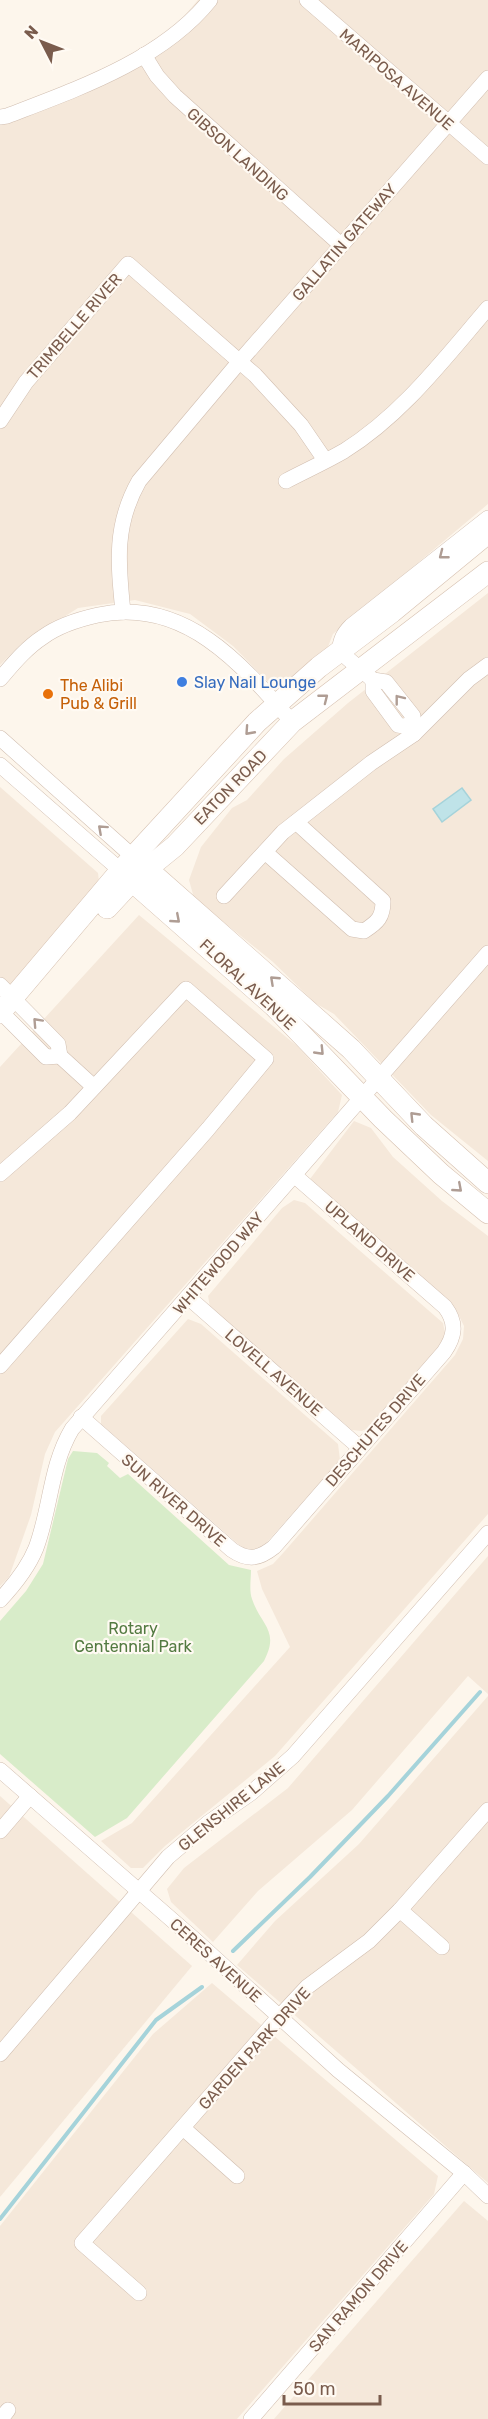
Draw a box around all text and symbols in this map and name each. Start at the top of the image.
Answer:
north arrow [12,12,72,72]
text: N [20,22,42,43]
street label: MARIPOSA AVENUE [336,25,458,134]
street label: GIBSON LANDING [183,104,292,205]
street label: GALLATIN GATEWAY [288,180,400,305]
street label: TRIMBELLE RIVER [23,269,126,383]
one-way arrow [438,547,449,558]
place label: Slay Nail Lounge [194,673,316,692]
marker: Slay Nail Lounge [175,675,189,689]
place label: The Alibi Pub & Grill [60,676,137,713]
marker: The Alibi Pub & Grill [41,687,55,701]
one-way arrow [318,694,329,705]
one-way arrow [395,694,406,705]
one-way arrow [245,724,256,734]
street label: EATON ROAD [190,746,271,829]
one-way arrow [99,825,109,836]
one-way arrow [169,912,180,923]
street label: FLORAL AVENUE [196,935,300,1034]
one-way arrow [270,976,281,987]
one-way arrow [34,1018,45,1029]
one-way arrow [312,1044,323,1055]
one-way arrow [410,1112,421,1123]
one-way arrow [451,1181,462,1192]
street label: UPLAND DRIVE [321,1197,419,1286]
street label: WHITEWOOD WAY [169,1208,268,1318]
street label: LOVELL AVENUE [221,1325,326,1420]
street label: DESCHUTES DRIVE [321,1370,429,1490]
street label: SUN RIVER DRIVE [118,1450,230,1551]
park label: Rotary Centennial Park [74,1619,193,1656]
street label: GLENSHIRE LANE [174,1758,288,1855]
street label: CERES AVENUE [166,1914,265,2006]
street label: GARDEN PARK DRIVE [194,1983,314,2113]
street label: SAN RAMON DRIVE [305,2237,412,2356]
scale bar [284,2368,380,2406]
text: 50 m [293,2378,336,2400]

